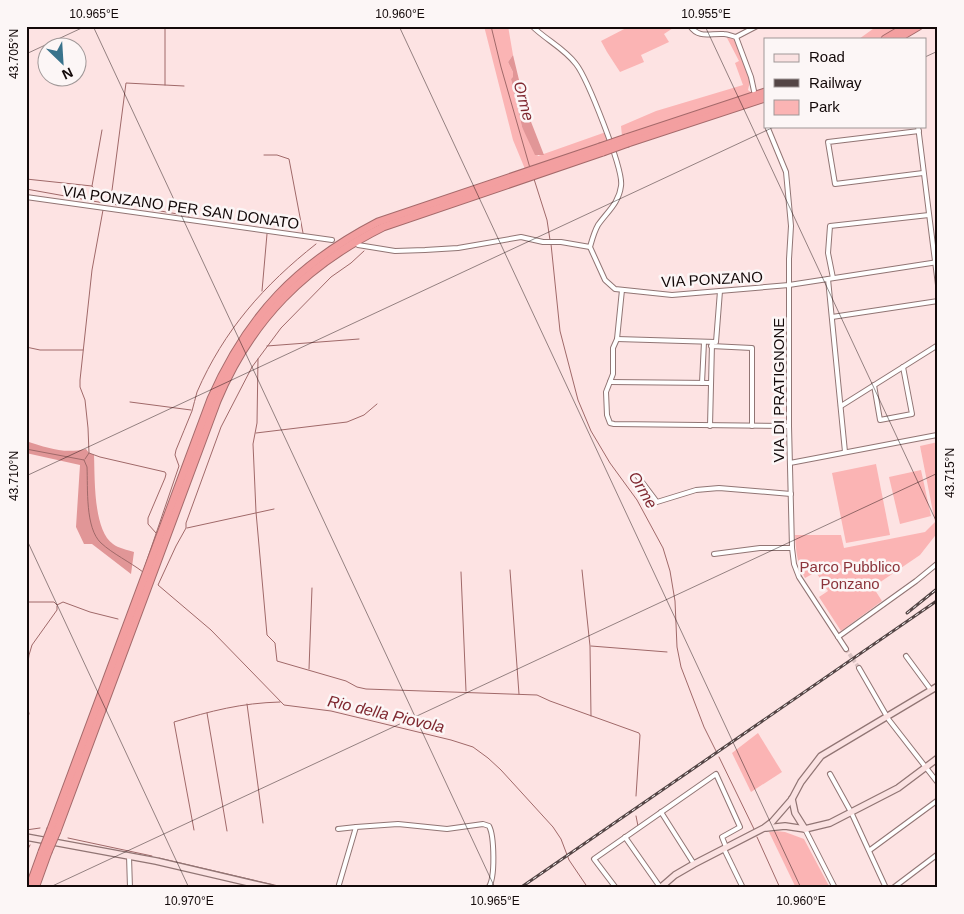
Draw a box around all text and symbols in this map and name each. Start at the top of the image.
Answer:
text: 10.965°E [69,7,119,21]
text: 10.960°E [375,7,425,21]
text: 10.955°E [681,7,731,21]
text: 43.705°N [7,29,21,79]
north arrow [38,38,88,88]
legend [764,38,926,128]
text: Road [809,48,845,65]
text: N [60,64,75,83]
text: Railway [809,74,862,91]
water label: Orme [511,79,537,123]
text: Park [809,98,840,115]
street label: VIA PONZANO PER SAN DONATO [62,182,300,232]
street label: VIA PONZANO [661,268,763,290]
street label: VIA DI PRATIGNONE [770,318,787,462]
text: 43.715°N [943,448,957,498]
text: 43.710°N [7,451,21,501]
water label: Orme [625,468,661,512]
park label: Parco Pubblico Ponzano [800,558,900,592]
water label: Rio della Piovola [326,692,446,736]
text: 10.970°E [164,894,214,908]
text: 10.965°E [470,894,520,908]
text: 10.960°E [776,894,826,908]

